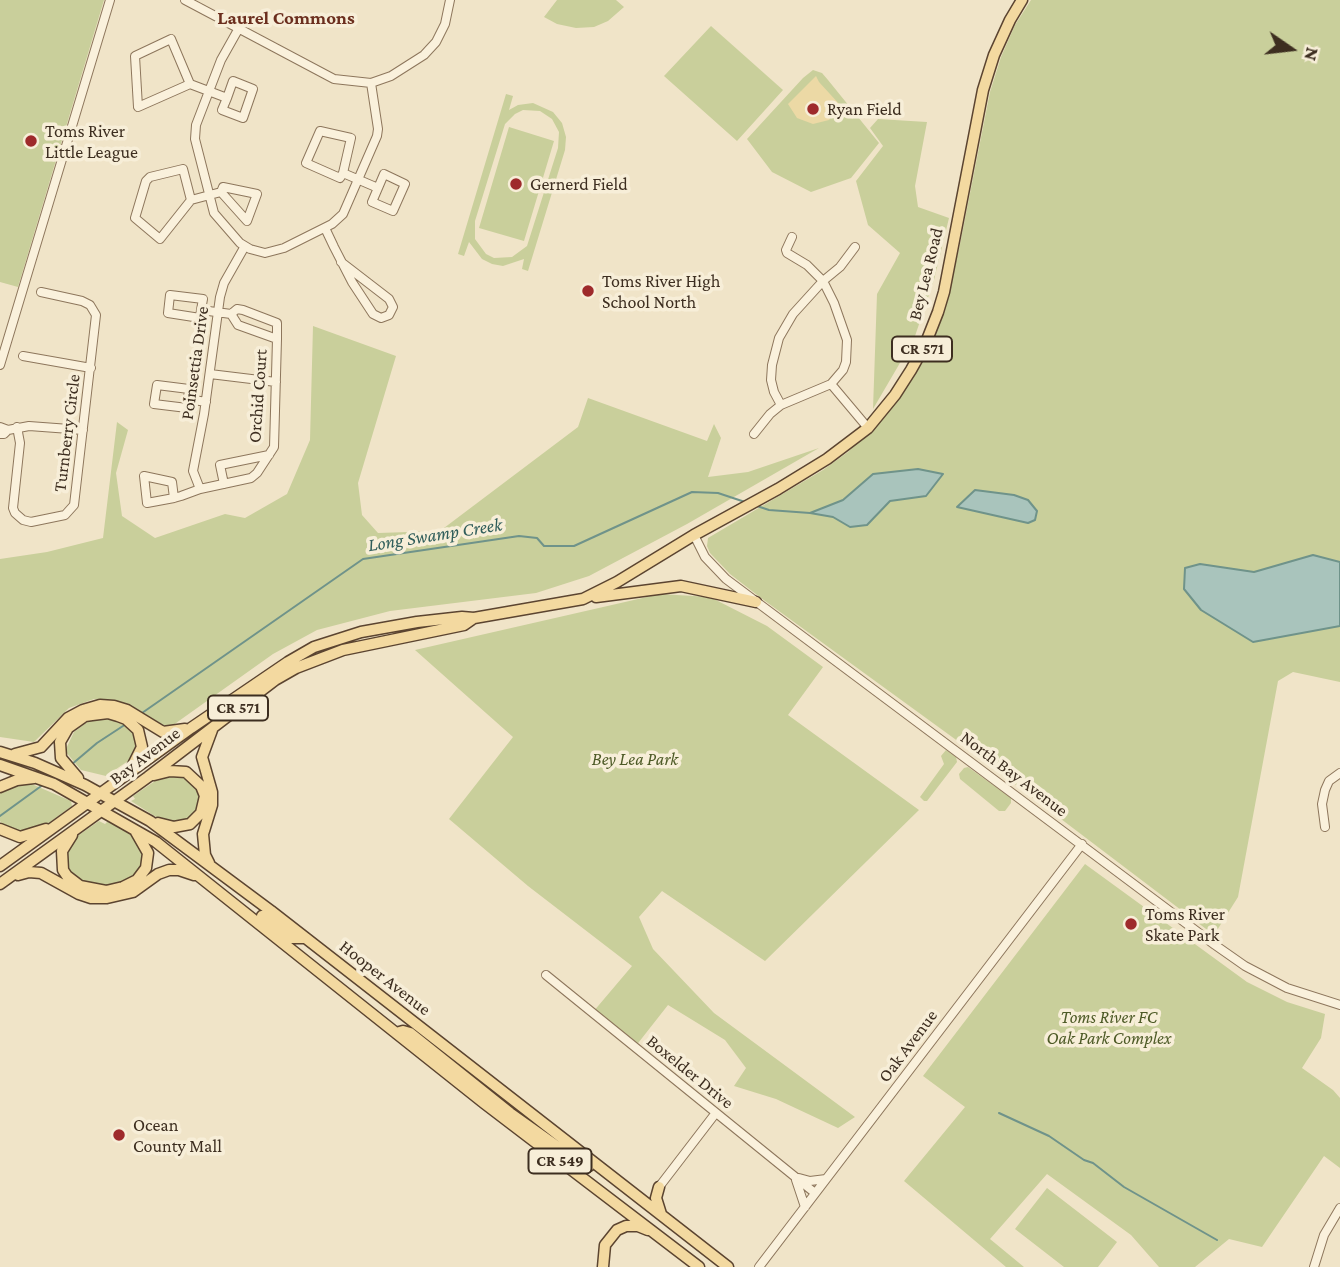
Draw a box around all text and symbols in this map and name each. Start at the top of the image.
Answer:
district label: Laurel Commons [217,7,355,29]
north arrow [1256,14,1326,84]
text: N [1300,45,1324,63]
place label: Ryan Field [827,98,902,120]
marker: Ryan Field [805,101,821,117]
place label: Toms River Little League [45,120,138,162]
marker: Toms River Little League [23,133,39,149]
place label: Gernerd Field [530,173,628,195]
marker: Gernerd Field [508,176,524,192]
street label: Bey Lea Road [904,226,948,322]
place label: Toms River High School North [602,270,720,312]
marker: Toms River High School North [580,283,596,299]
street label: Poinsettia Drive [176,305,214,421]
road number: CR 571 [892,336,952,362]
street label: Orchid Court [244,348,272,444]
street label: Turnberry Circle [49,373,85,493]
water label: Long Swamp Creek [366,513,504,557]
road number: CR 571 [208,695,268,720]
street label: Bay Avenue [105,722,185,790]
street label: North Bay Avenue [956,727,1072,821]
park label: Bey Lea Park [592,748,678,770]
place label: Toms River Skate Park [1145,903,1225,946]
marker: Toms River Skate Park [1123,916,1139,932]
street label: Hooper Avenue [335,936,435,1020]
street label: Oak Avenue [874,1005,942,1087]
park label: Toms River FC Oak Park Complex [1046,1006,1172,1048]
street label: Boxelder Drive [642,1030,738,1114]
place label: Ocean County Mall [133,1114,222,1156]
marker: Ocean County Mall [111,1127,127,1143]
road number: CR 549 [528,1148,592,1174]

